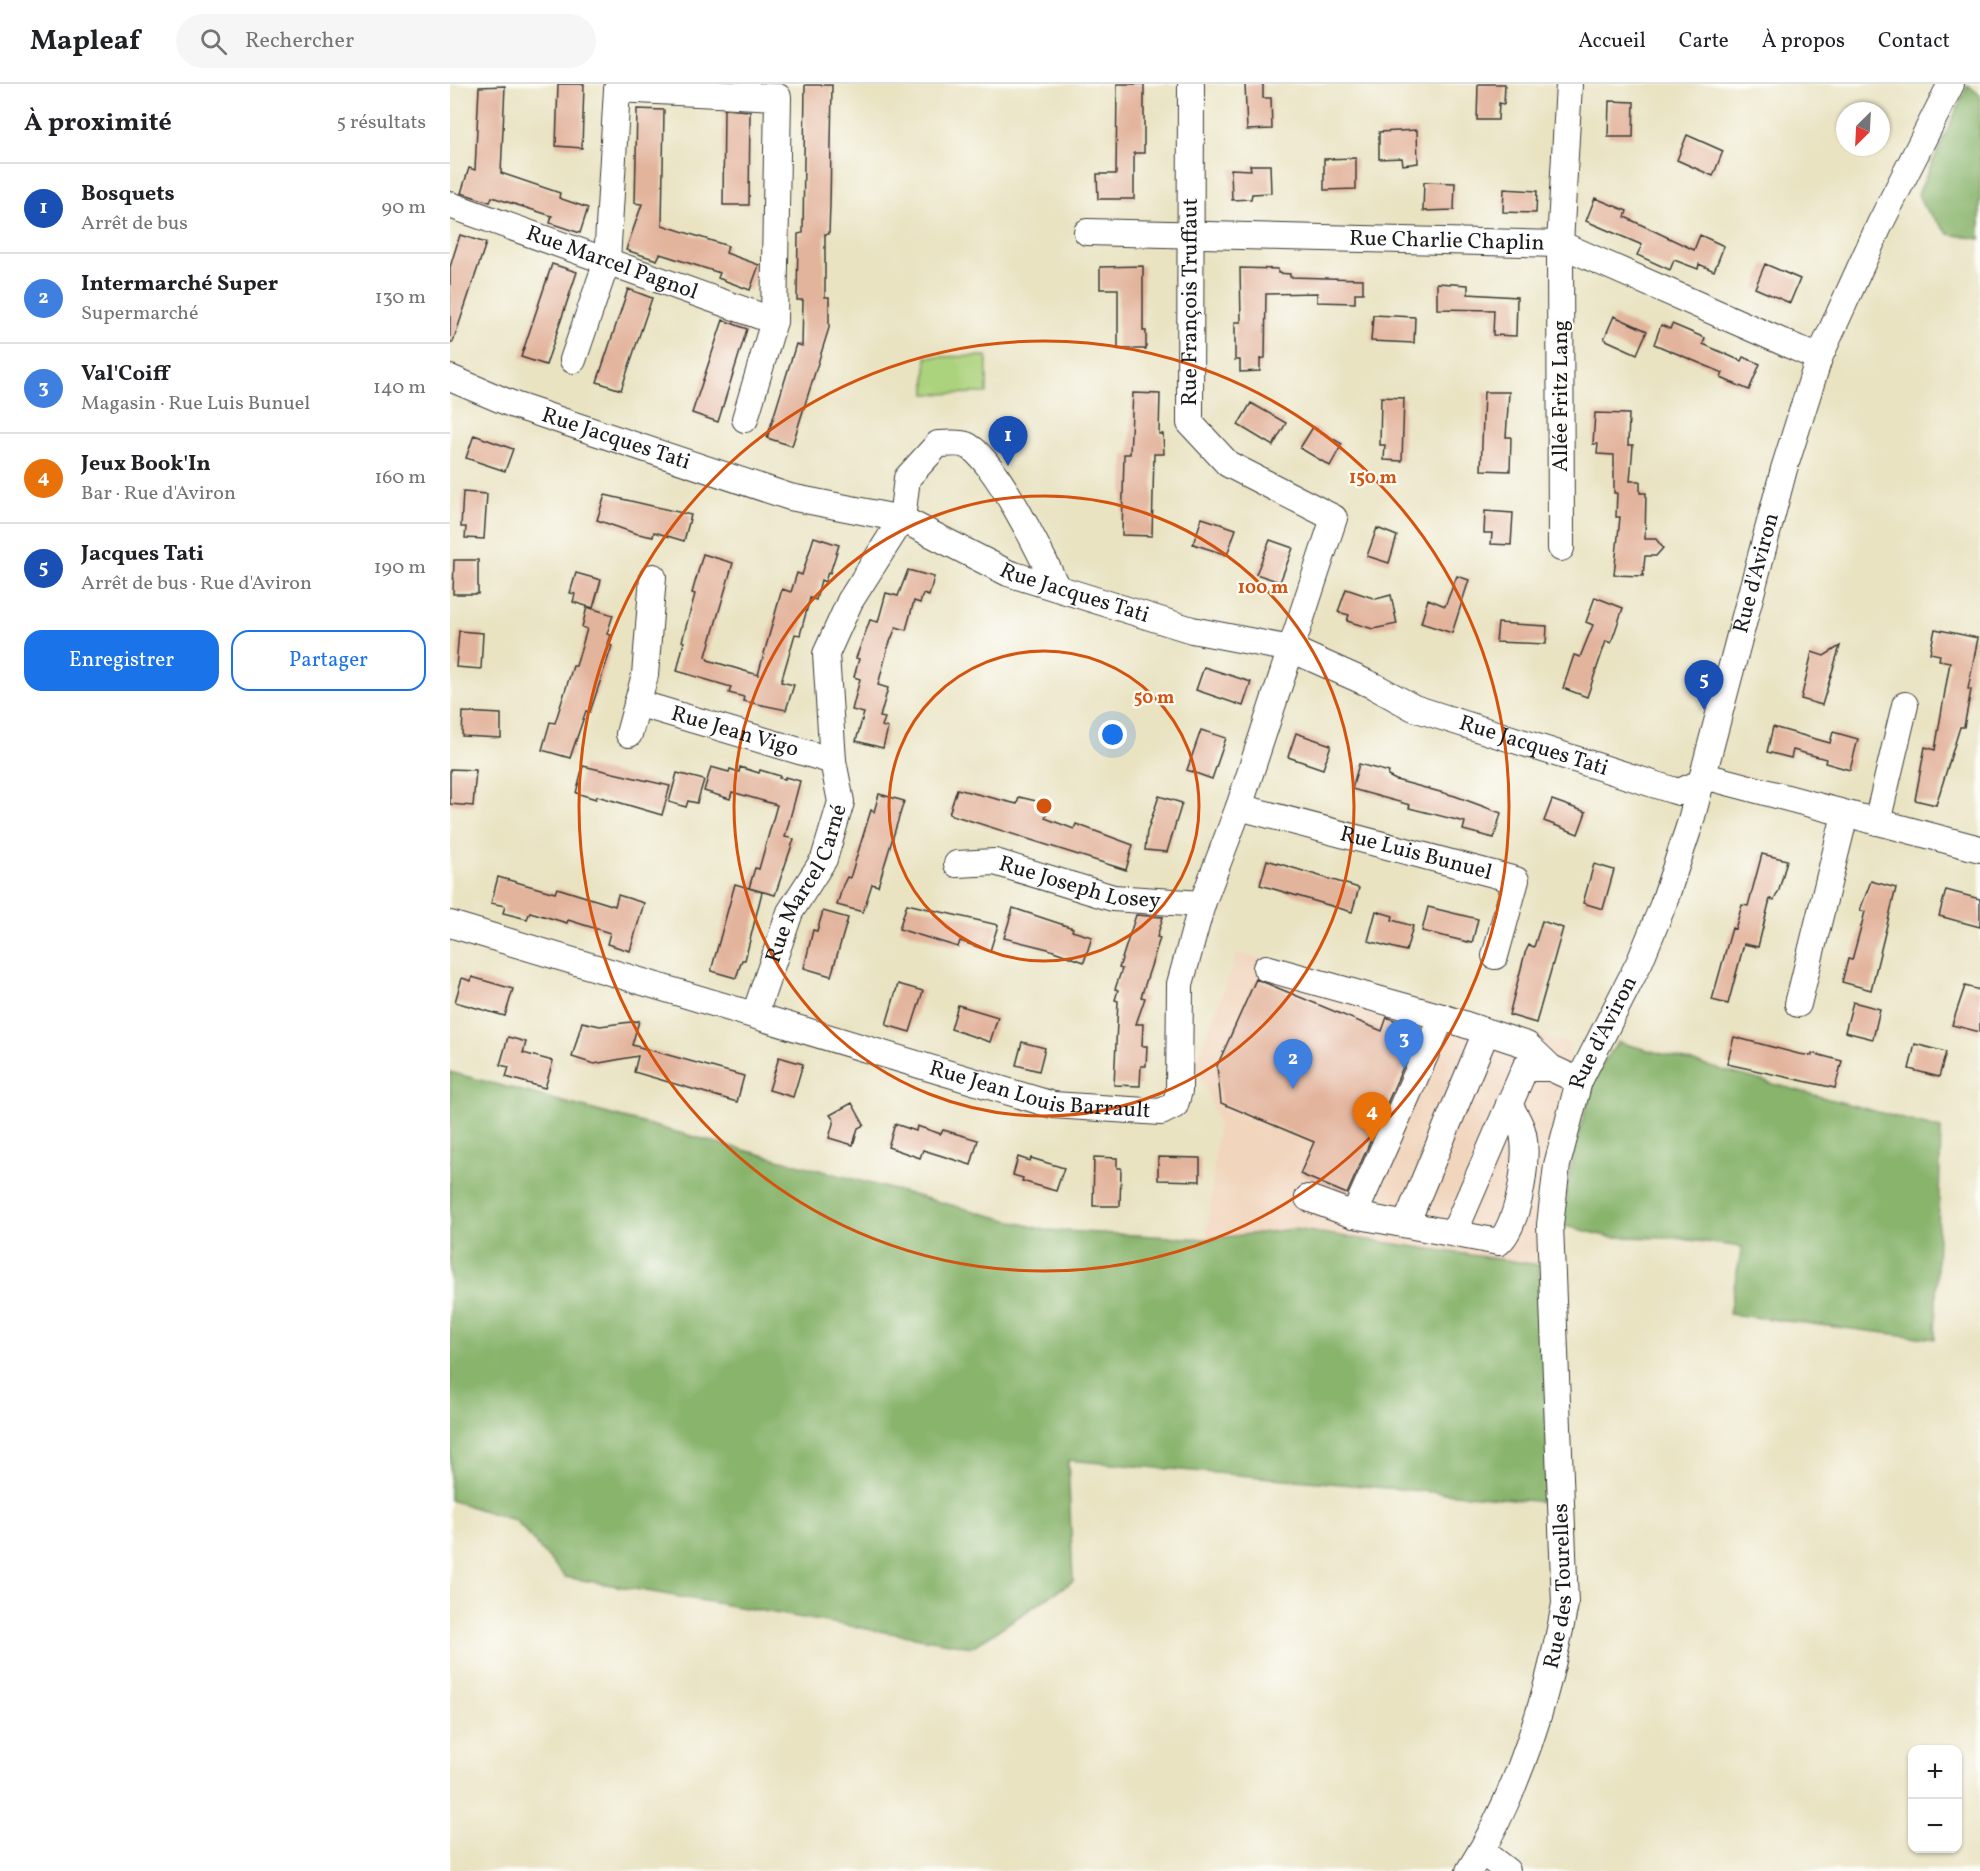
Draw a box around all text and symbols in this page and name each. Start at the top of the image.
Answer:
search box [176,14,596,68]
text: Mapleaf [30,22,140,61]
icon: search [197,25,230,58]
text: Rechercher [245,26,354,57]
text: Accueil [1578,27,1646,56]
text: Carte [1679,27,1729,56]
text: À propos [1762,27,1845,56]
text: Contact [1878,27,1950,56]
north arrow [1836,102,1890,156]
text: À proximité [24,105,172,141]
text: 5 résultats [336,109,426,137]
text: Bosquets [81,179,175,210]
text: 1 [39,194,48,222]
text: 90 m [382,194,426,222]
street label: Rue François Truffaut [1175,198,1206,406]
text: Arrêt de bus [81,210,188,238]
street label: Rue Marcel Pagnol [522,218,702,308]
street label: Rue Charlie Chaplin [1349,223,1545,259]
text: Intermarché Super [81,269,278,300]
text: 2 [38,284,49,312]
text: 130 m [375,284,426,312]
text: Supermarché [81,300,199,328]
street label: Allée Fritz Lang [1546,320,1577,472]
text: Val'Coiff [81,359,169,390]
text: 3 [38,374,49,402]
text: 140 m [373,374,426,402]
text: Magasin · Rue Luis Bunuel [81,390,310,418]
street label: Rue Jacques Tati [538,400,694,478]
pin: 1 [988,416,1028,466]
text: Jeux Book'In [81,449,211,480]
text: 4 [37,464,50,492]
text: 160 m [374,464,426,492]
text: 150 m [1349,466,1397,491]
text: Bar · Rue d'Aviron [81,480,236,508]
street label: Rue d'Aviron [1726,510,1787,637]
text: Jacques Tati [81,539,204,570]
text: 5 [39,554,48,582]
text: 190 m [374,554,426,582]
street label: Rue Jacques Tati [994,556,1153,631]
text: Arrêt de bus · Rue d'Aviron [81,570,312,598]
text: 100 m [1238,576,1288,601]
button: Enregistrer [24,630,219,691]
button: Partager [231,630,426,691]
pin: 5 [1684,660,1724,710]
text: 50 m [1134,686,1174,711]
street label: Rue Jean Vigo [667,698,802,765]
street label: Rue Jacques Tati [1455,708,1612,784]
your location [1098,720,1127,749]
centre of rings [1034,796,1054,816]
street label: Rue Marcel Carné [758,801,855,967]
street label: Rue Luis Bunuel [1336,819,1495,889]
street label: Rue Joseph Losey [995,849,1162,917]
street label: Rue d'Aviron [1562,971,1645,1092]
pin: 3 [1384,1020,1424,1069]
pin: 2 [1274,1040,1312,1089]
street label: Rue Jean Louis Barrault [925,1053,1152,1127]
pin: 4 [1352,1092,1392,1142]
street label: Rue des Tourelles [1536,1503,1581,1672]
map controls [1908,1745,1962,1853]
button: + [1908,1745,1962,1799]
button: − [1908,1799,1962,1853]

